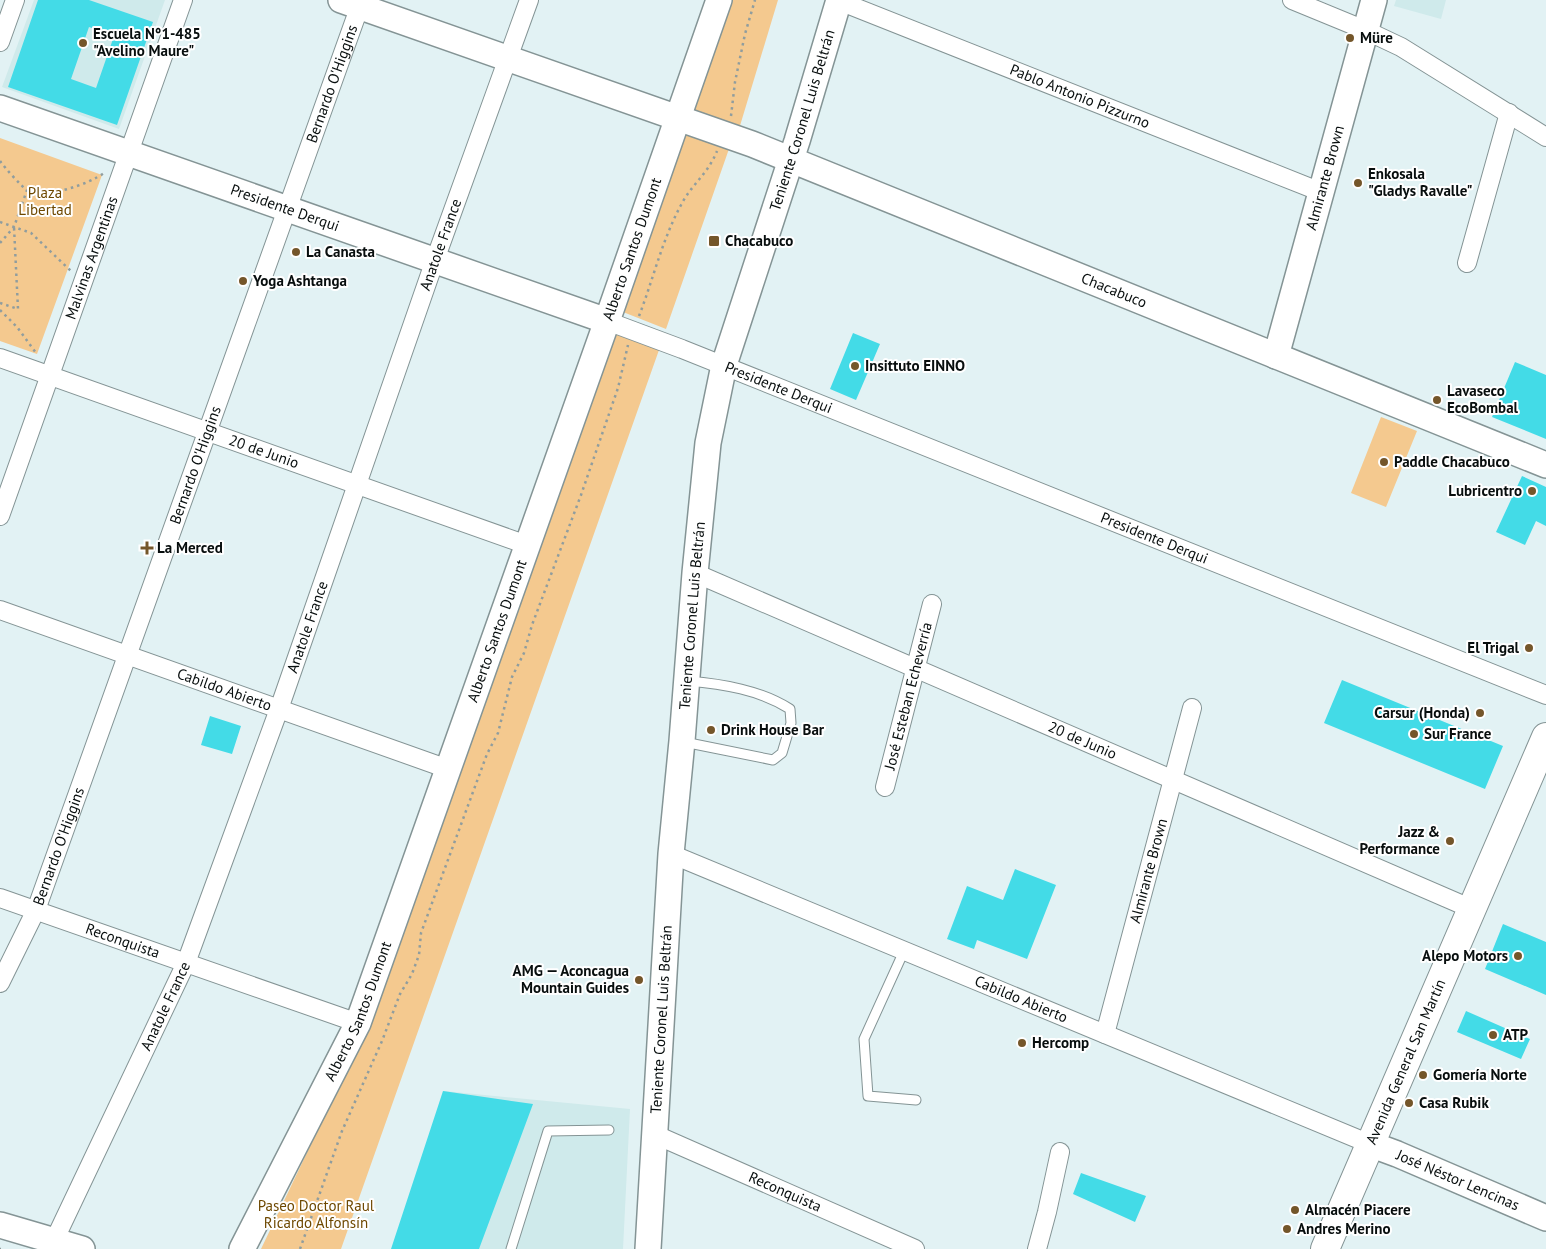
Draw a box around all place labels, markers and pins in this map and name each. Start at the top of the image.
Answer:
place label: Escuela N°1-485 "Avelino Maure" [93,24,201,60]
place label: Müre [1360,28,1393,47]
marker: Müre [1344,32,1356,44]
marker: Escuela N°1-485 "Avelino Maure" [77,37,89,49]
place label: Enkosala "Gladys Ravalle" [1368,164,1473,200]
marker: Enkosala "Gladys Ravalle" [1352,177,1364,189]
place label: Chacabuco [725,231,793,250]
marker: Chacabuco [707,234,721,248]
place label: La Canasta [306,242,375,261]
marker: La Canasta [290,246,302,258]
place label: Yoga Ashtanga [252,271,347,290]
marker: Yoga Ashtanga [237,275,249,287]
place label: Insittuto EINNO [865,356,965,375]
marker: Insittuto EINNO [849,360,861,372]
place label: Lavaseco EcoBombal [1447,381,1519,417]
marker: Lavaseco EcoBombal [1431,394,1443,406]
place label: Paddle Chacabuco [1394,452,1510,471]
marker: Paddle Chacabuco [1378,456,1390,468]
place label: Lubricentro [1448,481,1522,500]
marker: Lubricentro [1526,485,1538,497]
place label: La Merced [157,538,223,557]
marker: La Merced [141,542,153,554]
place label: El Trigal [1467,638,1520,657]
marker: El Trigal [1523,642,1535,654]
place label: Carsur (Honda) [1374,703,1470,722]
marker: Carsur (Honda) [1474,707,1486,719]
place label: Drink House Bar [721,720,825,739]
marker: Drink House Bar [705,724,717,736]
place label: Sur France [1424,724,1492,743]
marker: Sur France [1408,728,1420,740]
place label: Jazz & Performance [1359,822,1440,858]
marker: Jazz & Performance [1444,835,1456,847]
place label: Alepo Motors [1422,946,1508,965]
marker: Alepo Motors [1512,950,1524,962]
place label: AMG — Aconcagua Mountain Guides [513,961,629,997]
marker: AMG — Aconcagua Mountain Guides [633,974,645,986]
place label: ATP [1503,1025,1528,1044]
marker: ATP [1487,1029,1499,1041]
place label: Hercomp [1032,1033,1089,1052]
marker: Hercomp [1016,1037,1028,1049]
place label: Gomería Norte [1433,1065,1527,1084]
marker: Gomería Norte [1417,1069,1429,1081]
place label: Casa Rubik [1419,1093,1489,1112]
marker: Casa Rubik [1403,1097,1415,1109]
place label: Almacén Piacere [1305,1200,1411,1219]
marker: Almacén Piacere [1289,1204,1301,1216]
place label: Andres Merino [1297,1219,1391,1238]
marker: Andres Merino [1281,1223,1293,1235]

